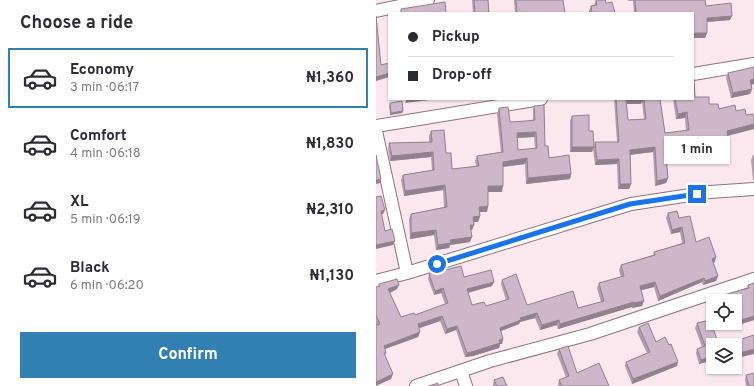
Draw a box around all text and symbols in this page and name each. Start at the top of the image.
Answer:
text: Choose a ride [20,12,133,35]
text: Pickup [432,28,480,47]
icon: car [22,60,58,96]
text: Economy [70,61,134,80]
text: Drop-off [432,66,492,85]
text: ₦1,360 [306,69,354,88]
text: 3 min · 06:17 [70,80,139,96]
icon: car [22,126,58,162]
text: Comfort [70,127,127,146]
text: ₦1,830 [306,135,354,154]
callout: 1 min [664,136,730,164]
text: 1 min [681,142,713,158]
text: 4 min · 06:18 [70,146,141,162]
route end [688,185,706,203]
icon: car [22,192,58,228]
text: XL [70,193,88,212]
text: ₦2,310 [306,201,354,220]
text: 5 min · 06:19 [70,212,141,228]
route start [428,255,446,273]
icon: car [22,258,58,294]
text: Black [70,259,110,278]
text: ₦1,130 [309,267,354,286]
text: 6 min · 06:20 [70,278,144,294]
map controls [706,294,742,374]
button: locate [706,294,742,330]
button: Confirm [20,332,356,378]
button: layers [706,338,742,374]

